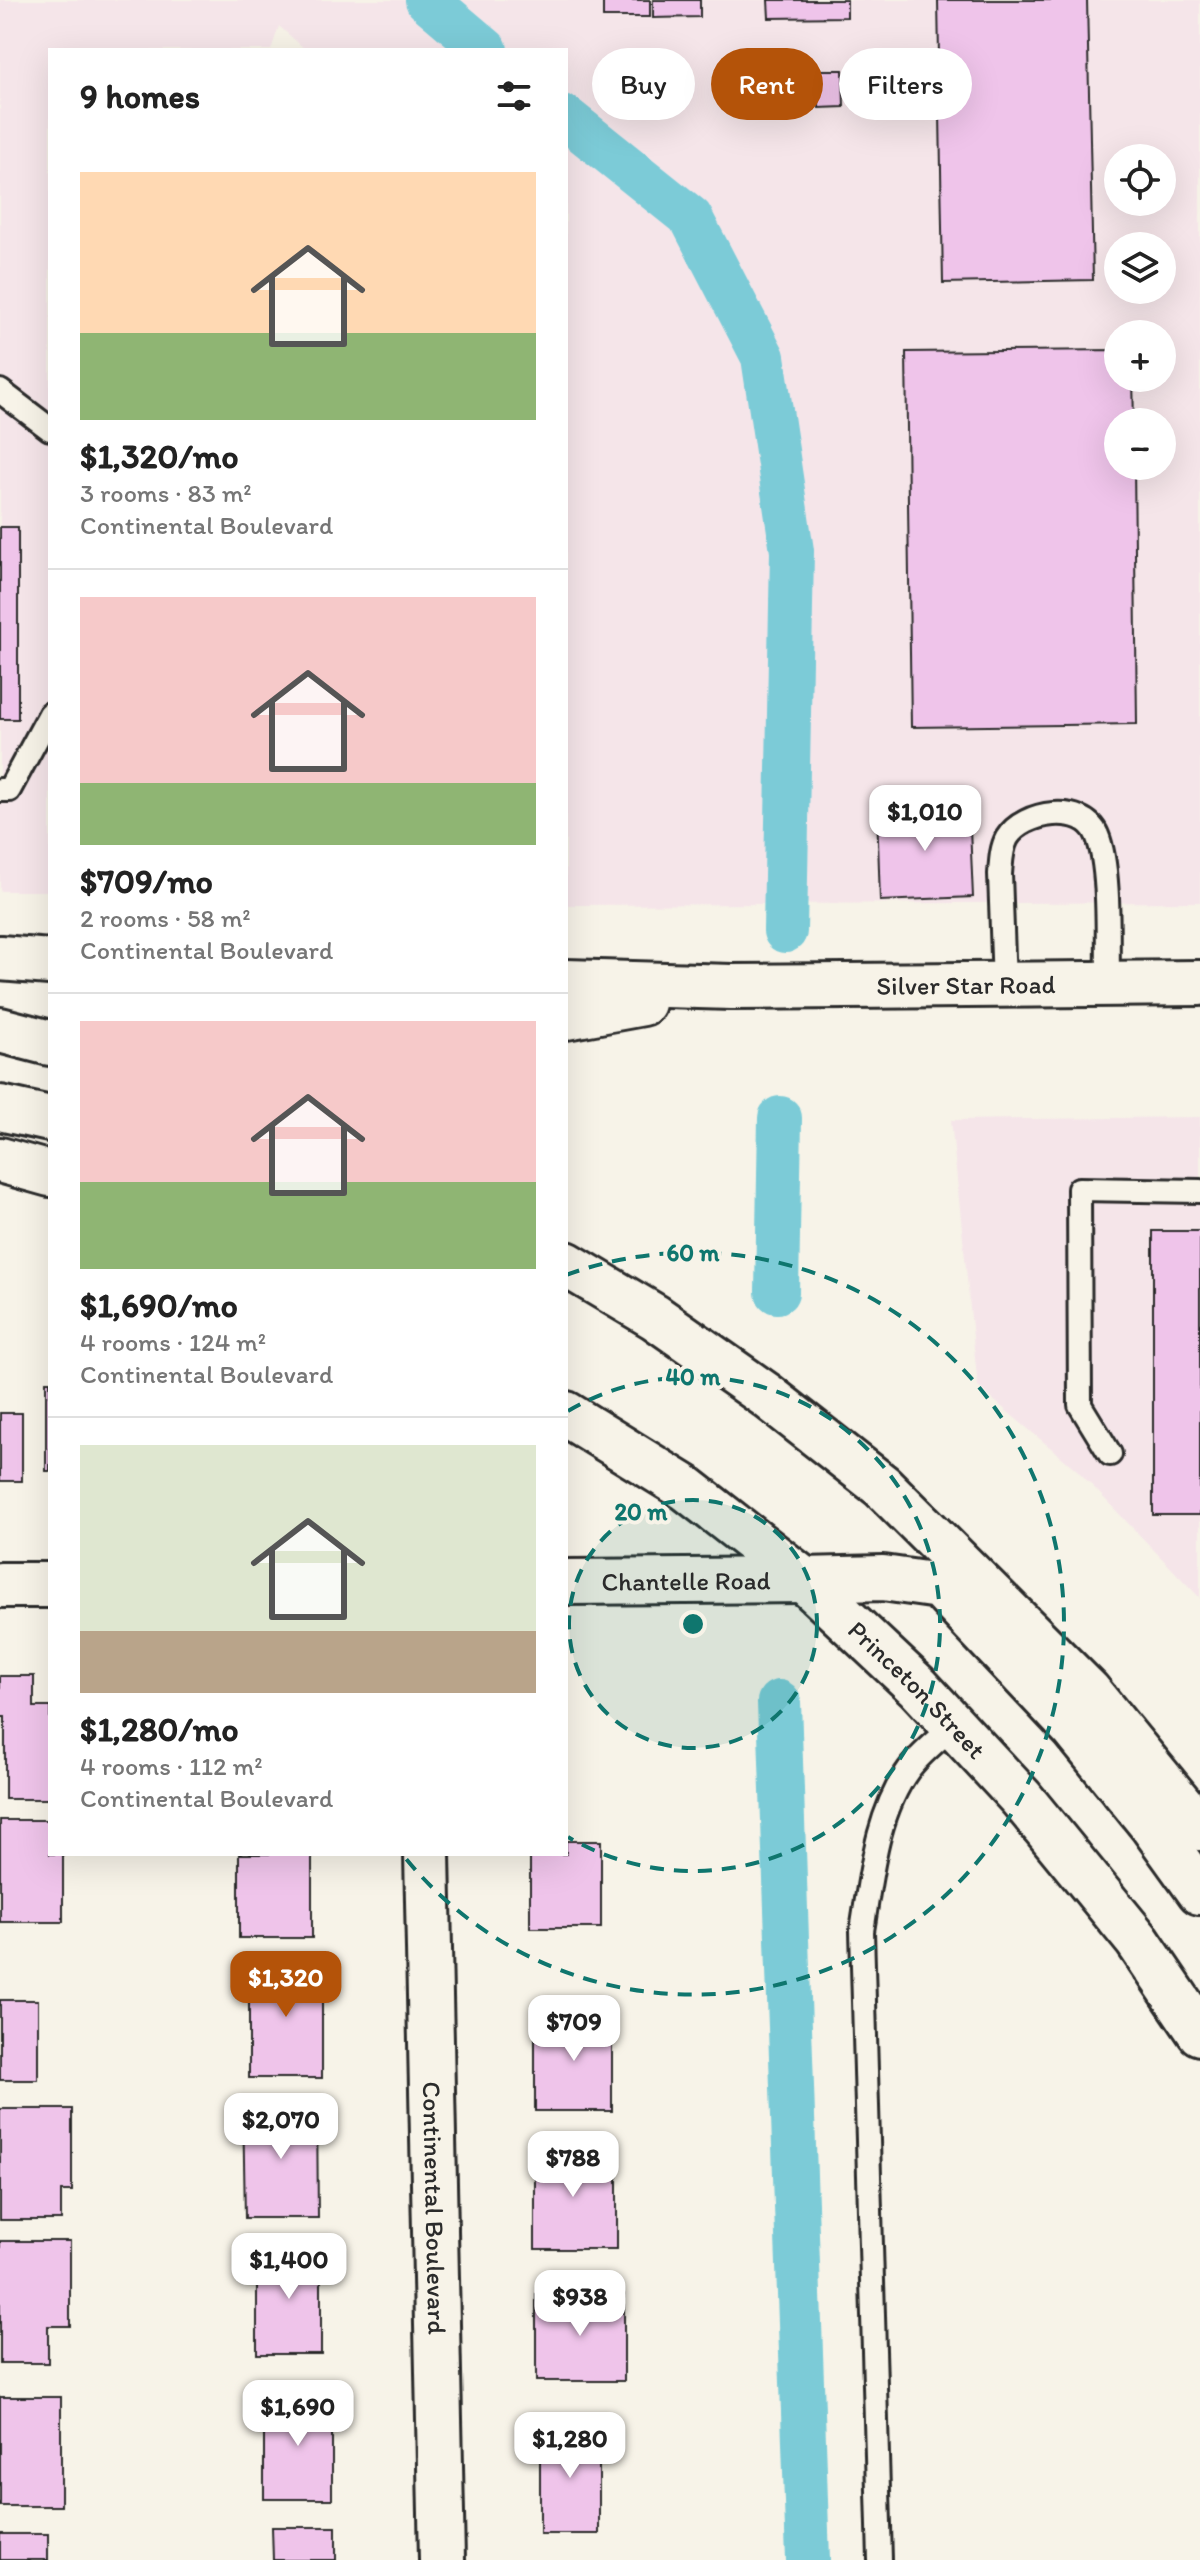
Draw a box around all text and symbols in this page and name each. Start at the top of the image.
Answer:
chip: Buy [592,48,695,120]
chip: Rent [711,48,823,120]
chip: Filters [839,48,972,120]
icon: filters [492,74,536,118]
text: 9 homes [80,76,200,117]
map controls [1104,144,1176,480]
button: locate [1104,144,1176,216]
icon: home [236,224,380,368]
button: layers [1104,232,1176,304]
button: + [1104,320,1176,392]
button: − [1104,408,1176,480]
text: $1,320/mo [80,436,239,477]
text: 3 rooms · 83 m² [80,477,252,509]
text: Continental Boulevard [80,509,333,541]
icon: home [236,649,380,793]
pin: $1,010 [860,785,990,853]
text: $1,010 [887,795,963,827]
text: $709/mo [80,861,213,902]
text: 2 rooms · 58 m² [80,902,251,934]
text: Continental Boulevard [80,934,333,966]
street label: Silver Star Road [876,968,1056,1002]
icon: home [236,1073,380,1217]
text: 60 m [666,1238,720,1267]
text: $1,690/mo [80,1285,238,1326]
text: 4 rooms · 124 m² [80,1326,266,1358]
text: Continental Boulevard [80,1358,333,1390]
text: 40 m [666,1362,721,1391]
icon: home [236,1497,380,1641]
text: 20 m [615,1497,668,1526]
street label: Chantelle Road [601,1564,771,1598]
centre of rings [679,1610,707,1638]
street label: Princeton Street [841,1614,993,1766]
text: $1,280/mo [80,1709,239,1750]
text: 4 rooms · 112 m² [80,1750,263,1782]
text: Continental Boulevard [80,1782,333,1814]
pin: $1,320 [221,1951,351,2019]
text: $1,320 [248,1961,324,1993]
pin: $709 [527,1995,621,2063]
text: $709 [546,2005,602,2037]
street label: Continental Boulevard [416,2081,453,2336]
pin: $2,070 [216,2093,346,2161]
text: $2,070 [242,2103,320,2135]
pin: $788 [526,2131,620,2199]
text: $788 [546,2141,600,2173]
pin: $1,400 [224,2233,354,2301]
text: $1,400 [249,2243,329,2275]
pin: $938 [533,2270,627,2338]
text: $938 [552,2280,608,2312]
pin: $1,690 [233,2380,363,2448]
text: $1,690 [261,2390,335,2422]
pin: $1,280 [505,2412,635,2480]
text: $1,280 [532,2422,608,2454]

